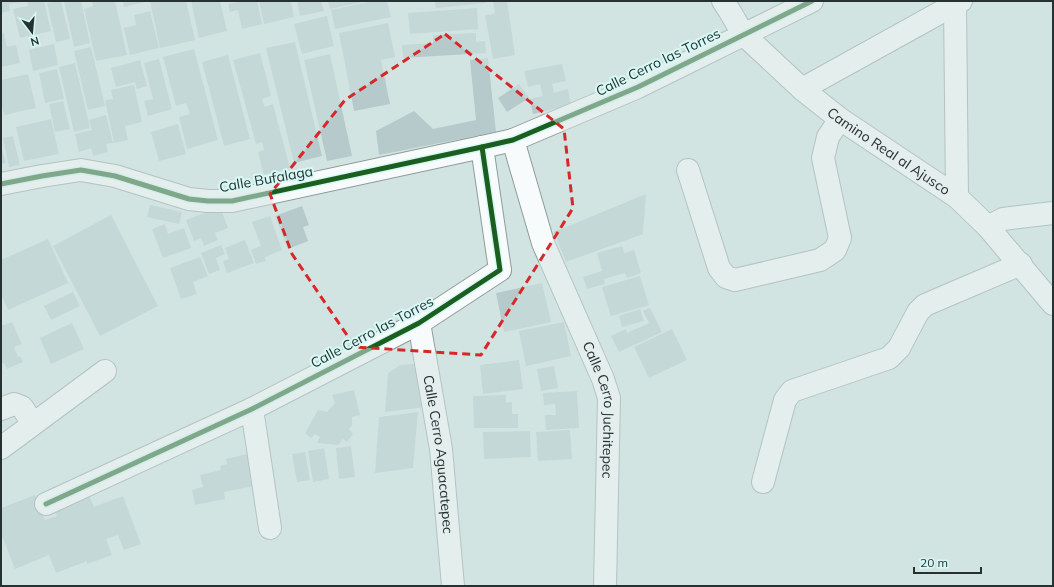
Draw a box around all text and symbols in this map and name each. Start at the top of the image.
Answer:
north arrow [12,12,52,52]
street label: Calle Cerro las Torres [593,24,723,100]
text: N [29,34,41,49]
street label: Camino Real al Ajusco [823,103,954,199]
street label: Calle Bufalaga [218,162,314,196]
street label: Calle Cerro las Torres [308,292,437,372]
street label: Calle Cerro Juchitepec [578,338,619,479]
street label: Calle Cerro Aguacatepec [419,374,457,535]
scale bar [914,549,981,575]
text: 20 m [920,555,948,570]

